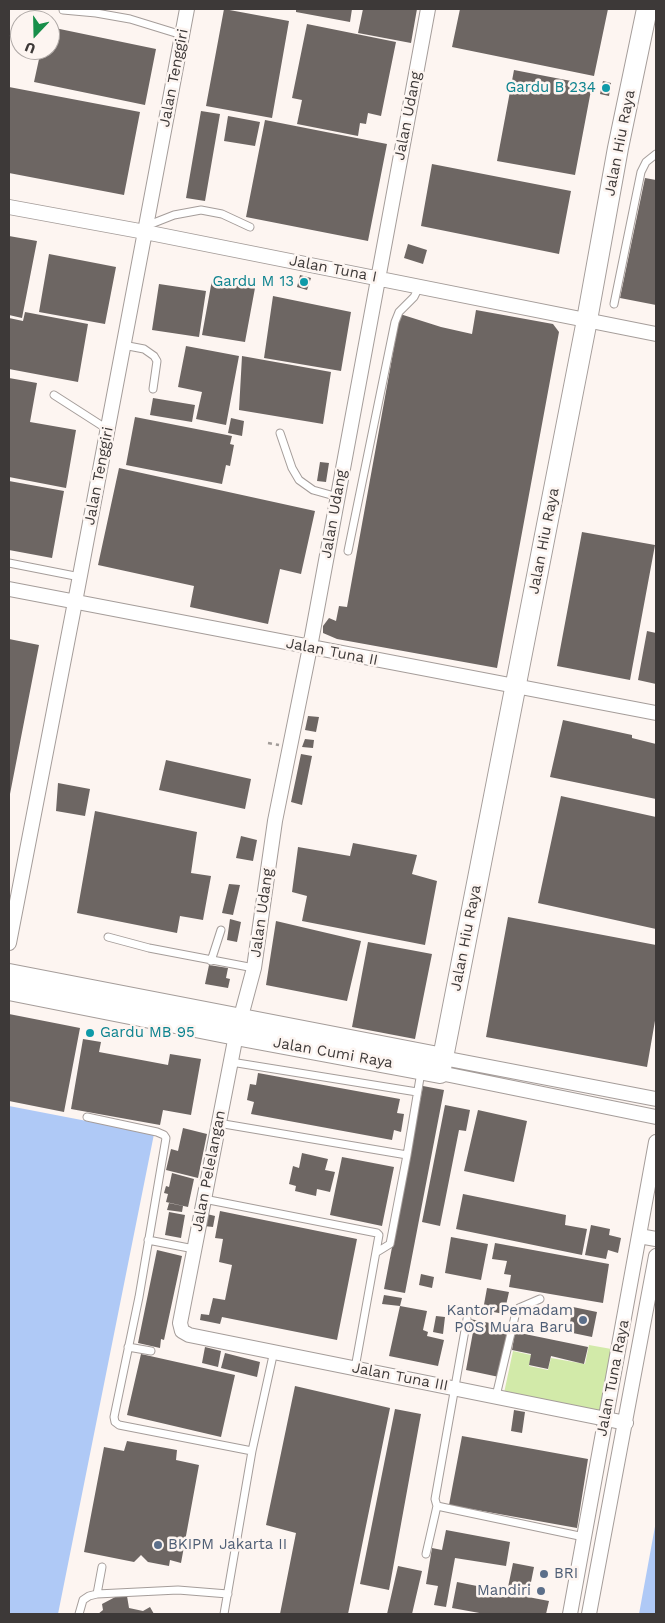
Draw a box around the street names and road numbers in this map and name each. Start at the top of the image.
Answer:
street label: Jalan Tenggiri [156,27,192,129]
street label: Jalan Udang [391,70,425,162]
street label: Jalan Hiu Raya [601,88,639,198]
street label: Jalan Tuna I [288,252,378,286]
street label: Jalan Tenggiri [81,425,117,527]
street label: Jalan Udang [317,468,351,560]
street label: Jalan Hiu Raya [525,486,563,596]
street label: Jalan Tuna II [284,634,380,670]
street label: Jalan Udang [247,867,277,959]
street label: Jalan Hiu Raya [447,883,485,993]
street label: Jalan Cumi Raya [272,1034,394,1072]
street label: Jalan Pelelangan [188,1109,230,1233]
street label: Jalan Tuna Raya [593,1318,633,1438]
street label: Jalan Tuna III [350,1359,450,1395]

